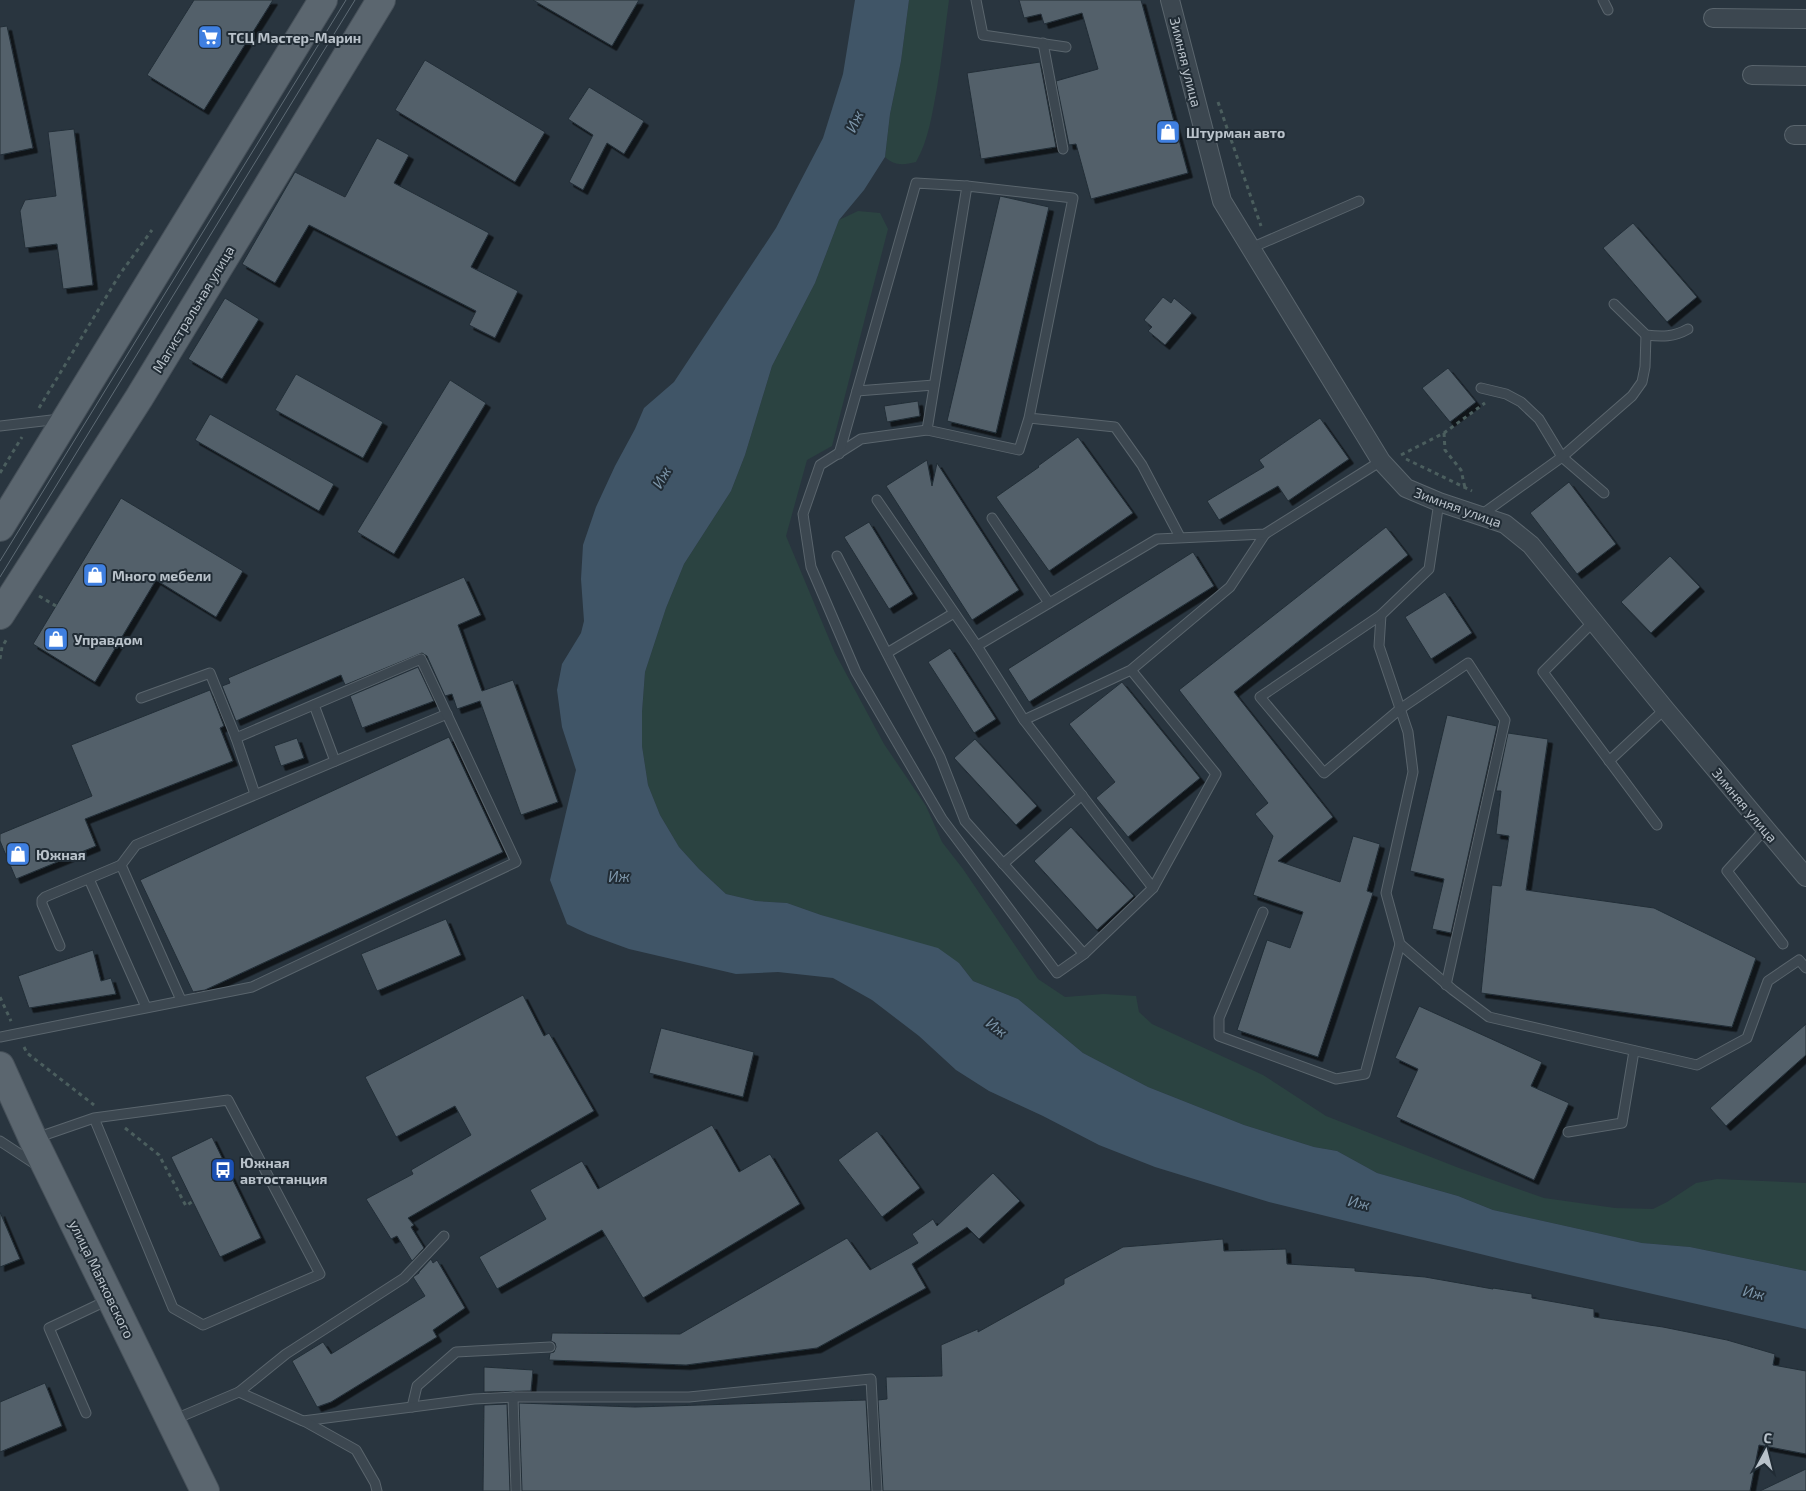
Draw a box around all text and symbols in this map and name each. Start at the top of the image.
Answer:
street label: Зимняя улица [1167,15,1205,109]
supermarket icon: ТСЦ Мастер-Марин [197,24,223,50]
place label: ТСЦ Мастер-Марин [228,29,361,46]
water label: Иж [841,107,867,135]
shop icon: Штурман авто [1155,119,1181,145]
place label: Штурман авто [1186,124,1285,141]
street label: Магистральная улица [148,242,238,376]
water label: Иж [648,463,675,491]
street label: Зимняя улица [1412,483,1504,531]
shop icon: Много мебели [82,562,108,588]
place label: Много мебели [112,567,211,584]
shop icon: Управдом [43,626,69,652]
place label: Управдом [74,631,143,648]
street label: Зимняя улица [1709,764,1781,846]
shop icon: Южная [5,841,31,867]
place label: Южная [36,846,86,863]
water label: Иж [608,867,630,885]
water label: Иж [983,1013,1012,1041]
place label: Южная автостанция [240,1154,328,1187]
bus stop icon: Южная автостанция [210,1157,236,1183]
water label: Иж [1346,1191,1372,1213]
street label: улица Маяковского [66,1217,138,1341]
water label: Иж [1741,1281,1767,1303]
north arrow [1741,1426,1791,1476]
text: С [1763,1429,1773,1447]

